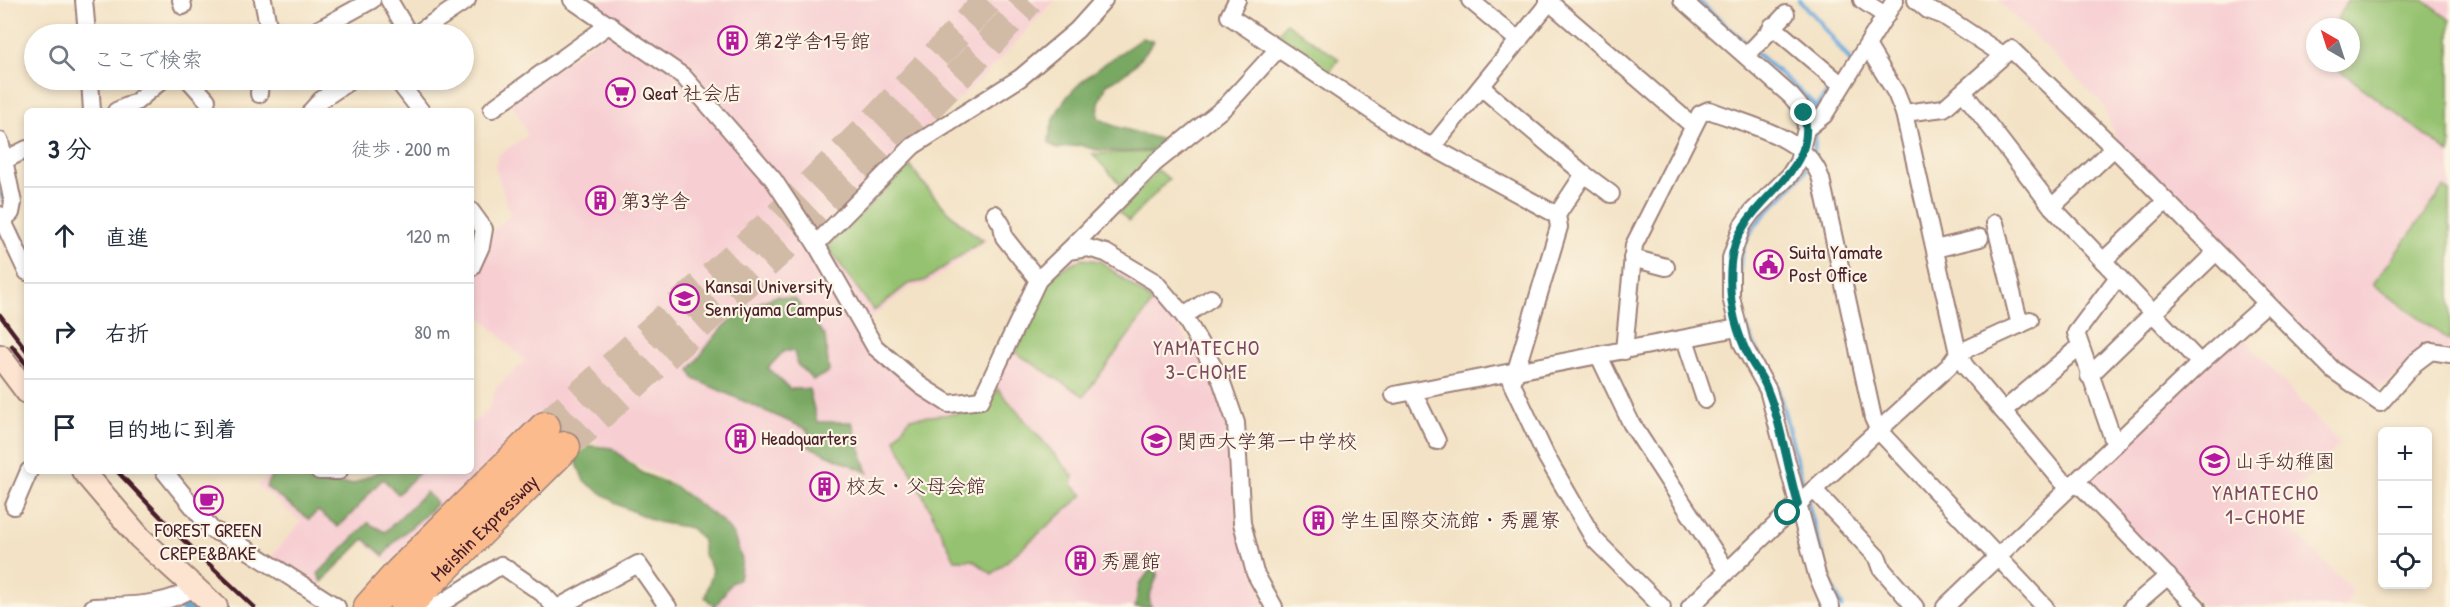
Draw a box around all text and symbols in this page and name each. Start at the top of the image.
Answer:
north arrow [2306,18,2360,72]
search box [24,24,474,90]
building icon: 第2学舎1号館 [717,25,749,57]
place label: 第2学舎1号館 [754,27,871,54]
icon: search [45,41,78,74]
text: ここで検索 [93,44,203,74]
supermarket icon: Qeat 社会店 [605,77,637,109]
place label: Qeat 社会店 [642,79,742,106]
route end [1790,99,1816,125]
text: 3 分 [48,131,92,166]
text: 徒歩 · 200 m [351,135,450,162]
building icon: 第3学舎 [584,185,616,217]
place label: 第3学舎 [621,187,690,214]
icon: ahead [48,219,81,252]
text: 直進 [105,222,149,252]
text: 120 m [406,222,450,249]
place label: Suita Yamate Post Office [1789,238,1883,288]
public building icon: Suita Yamate Post Office [1752,248,1784,280]
place label: Kansai University Senriyama Campus [705,272,843,322]
school or university icon: Kansai University Senriyama Campus [668,282,700,314]
icon: right [48,315,81,348]
text: 右折 [105,318,149,348]
text: 80 m [414,318,450,345]
district label: YAMATECHO 3-CHOME [1153,333,1261,386]
icon: arrive [48,411,81,444]
text: 目的地に到着 [105,414,237,444]
building icon: Headquarters [724,422,756,454]
place label: Headquarters [761,424,857,451]
school or university icon: 関西大学第一中学校 [1140,425,1172,457]
place label: 関西大学第一中学校 [1177,427,1357,454]
map controls [2378,427,2432,589]
button: + [2378,427,2432,481]
school or university icon: 山手幼稚園 [2198,445,2230,477]
place label: 山手幼稚園 [2235,447,2335,474]
street label: Meishin Expressway [424,468,543,587]
building icon: 校友・父母会館 [809,470,841,502]
place label: 校友・父母会館 [846,472,986,499]
district label: YAMATECHO 1-CHOME [2212,478,2320,531]
button: − [2378,481,2432,535]
cafe icon: FOREST GREEN CREPE&BAKE [192,484,224,516]
route start [1774,499,1800,525]
building icon: 学生国際交流館・秀麗寮 [1303,504,1335,536]
place label: 学生国際交流館・秀麗寮 [1340,506,1560,533]
place label: FOREST GREEN CREPE&BAKE [154,516,261,566]
button: locate [2378,535,2432,589]
building icon: 秀麗館 [1064,545,1096,577]
place label: 秀麗館 [1101,547,1161,574]

